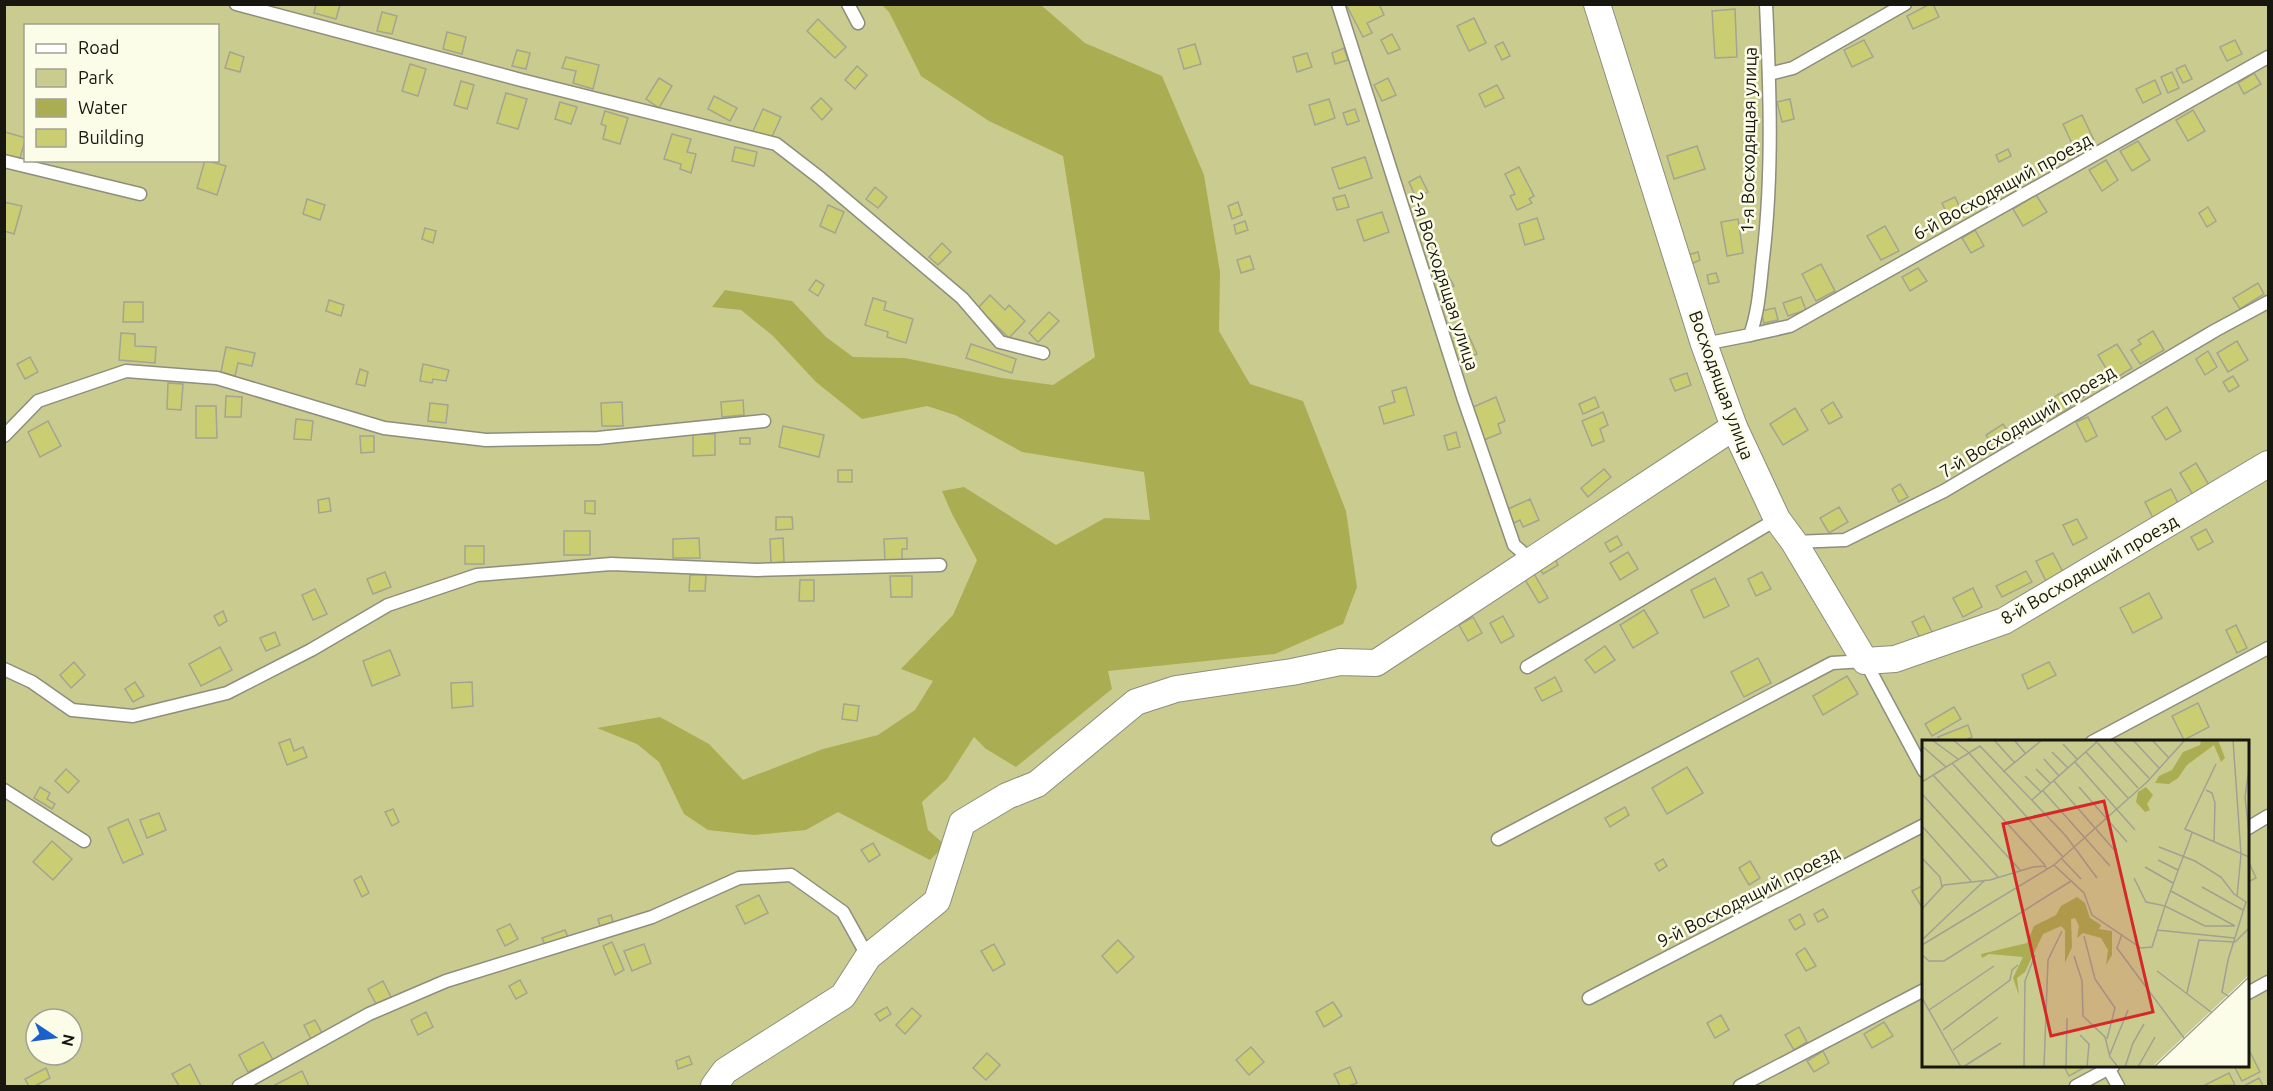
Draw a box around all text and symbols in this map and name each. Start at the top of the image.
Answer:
legend [24,24,219,162]
text: Road [78,37,120,57]
street label: 1-я Восходящая улица [1736,47,1760,233]
text: Park [78,67,114,87]
text: Water [78,97,128,117]
text: Building [78,127,144,147]
street label: 6-й Восходящий проезд [1909,128,2095,243]
street label: 2-я Восходящая улица [1407,189,1483,373]
street label: Восходящая улица [1686,308,1758,462]
street label: 7-й Восходящий проезд [1936,360,2119,481]
street label: 8-й Восходящий проезд [1997,510,2181,628]
inset map [1922,740,2249,1067]
street label: 9-й Восходящий проезд [1654,841,1843,951]
north arrow [24,1007,84,1067]
text: N [59,1033,79,1048]

